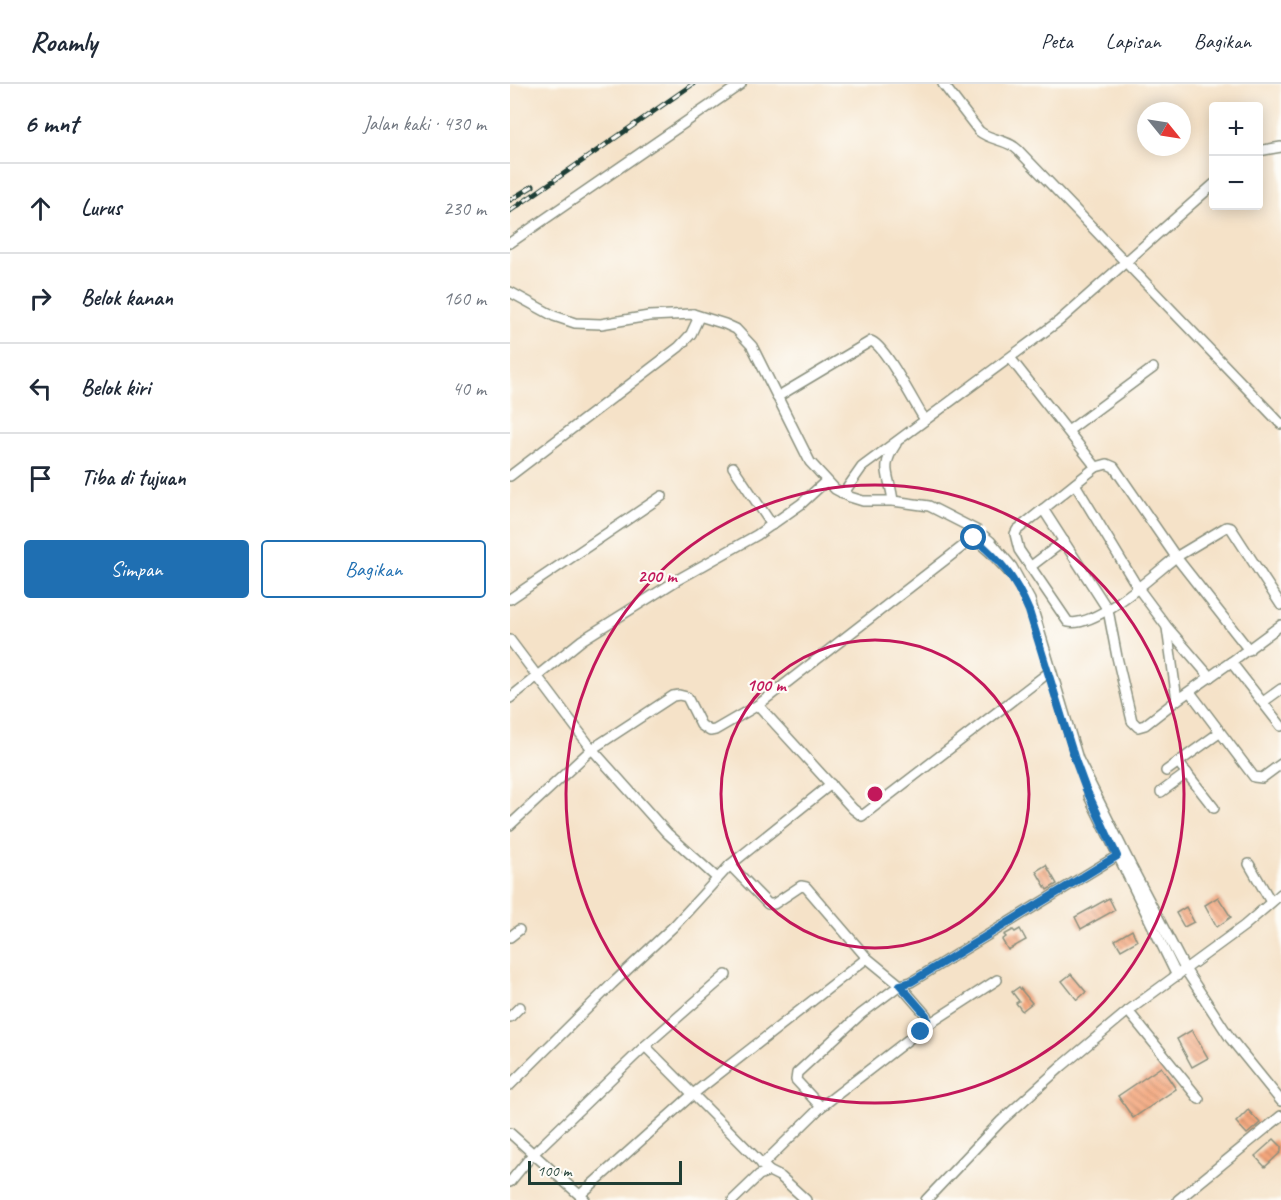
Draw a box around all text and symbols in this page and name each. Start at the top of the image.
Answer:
text: Roamly [30,24,97,59]
text: Peta [1041,28,1073,54]
text: Lapisan [1106,28,1161,54]
text: Bagikan [1194,28,1251,54]
north arrow [1137,102,1191,156]
map controls [1209,102,1263,210]
button: + [1209,102,1263,156]
text: 6 mnt [24,107,78,140]
text: Jalan kaki · 430 m [363,111,486,136]
button: − [1209,156,1263,210]
icon: ahead [24,192,57,225]
text: Lurus [81,194,121,222]
text: 230 m [443,196,486,221]
icon: right [24,282,57,315]
text: Belok kanan [81,284,173,312]
text: 160 m [443,286,486,311]
icon: left [24,372,57,405]
text: Belok kiri [81,374,150,402]
text: 40 m [452,376,486,401]
icon: arrive [24,462,57,495]
text: Tiba di tujuan [81,464,186,492]
route start [960,524,986,550]
button: Simpan [24,540,249,598]
button: Bagikan [261,540,486,598]
text: 200 m [638,565,678,587]
text: 100 m [747,674,787,696]
centre of rings [865,784,885,804]
route end [907,1018,933,1044]
scale bar [528,1158,682,1186]
text: 100 m [537,1161,571,1181]

